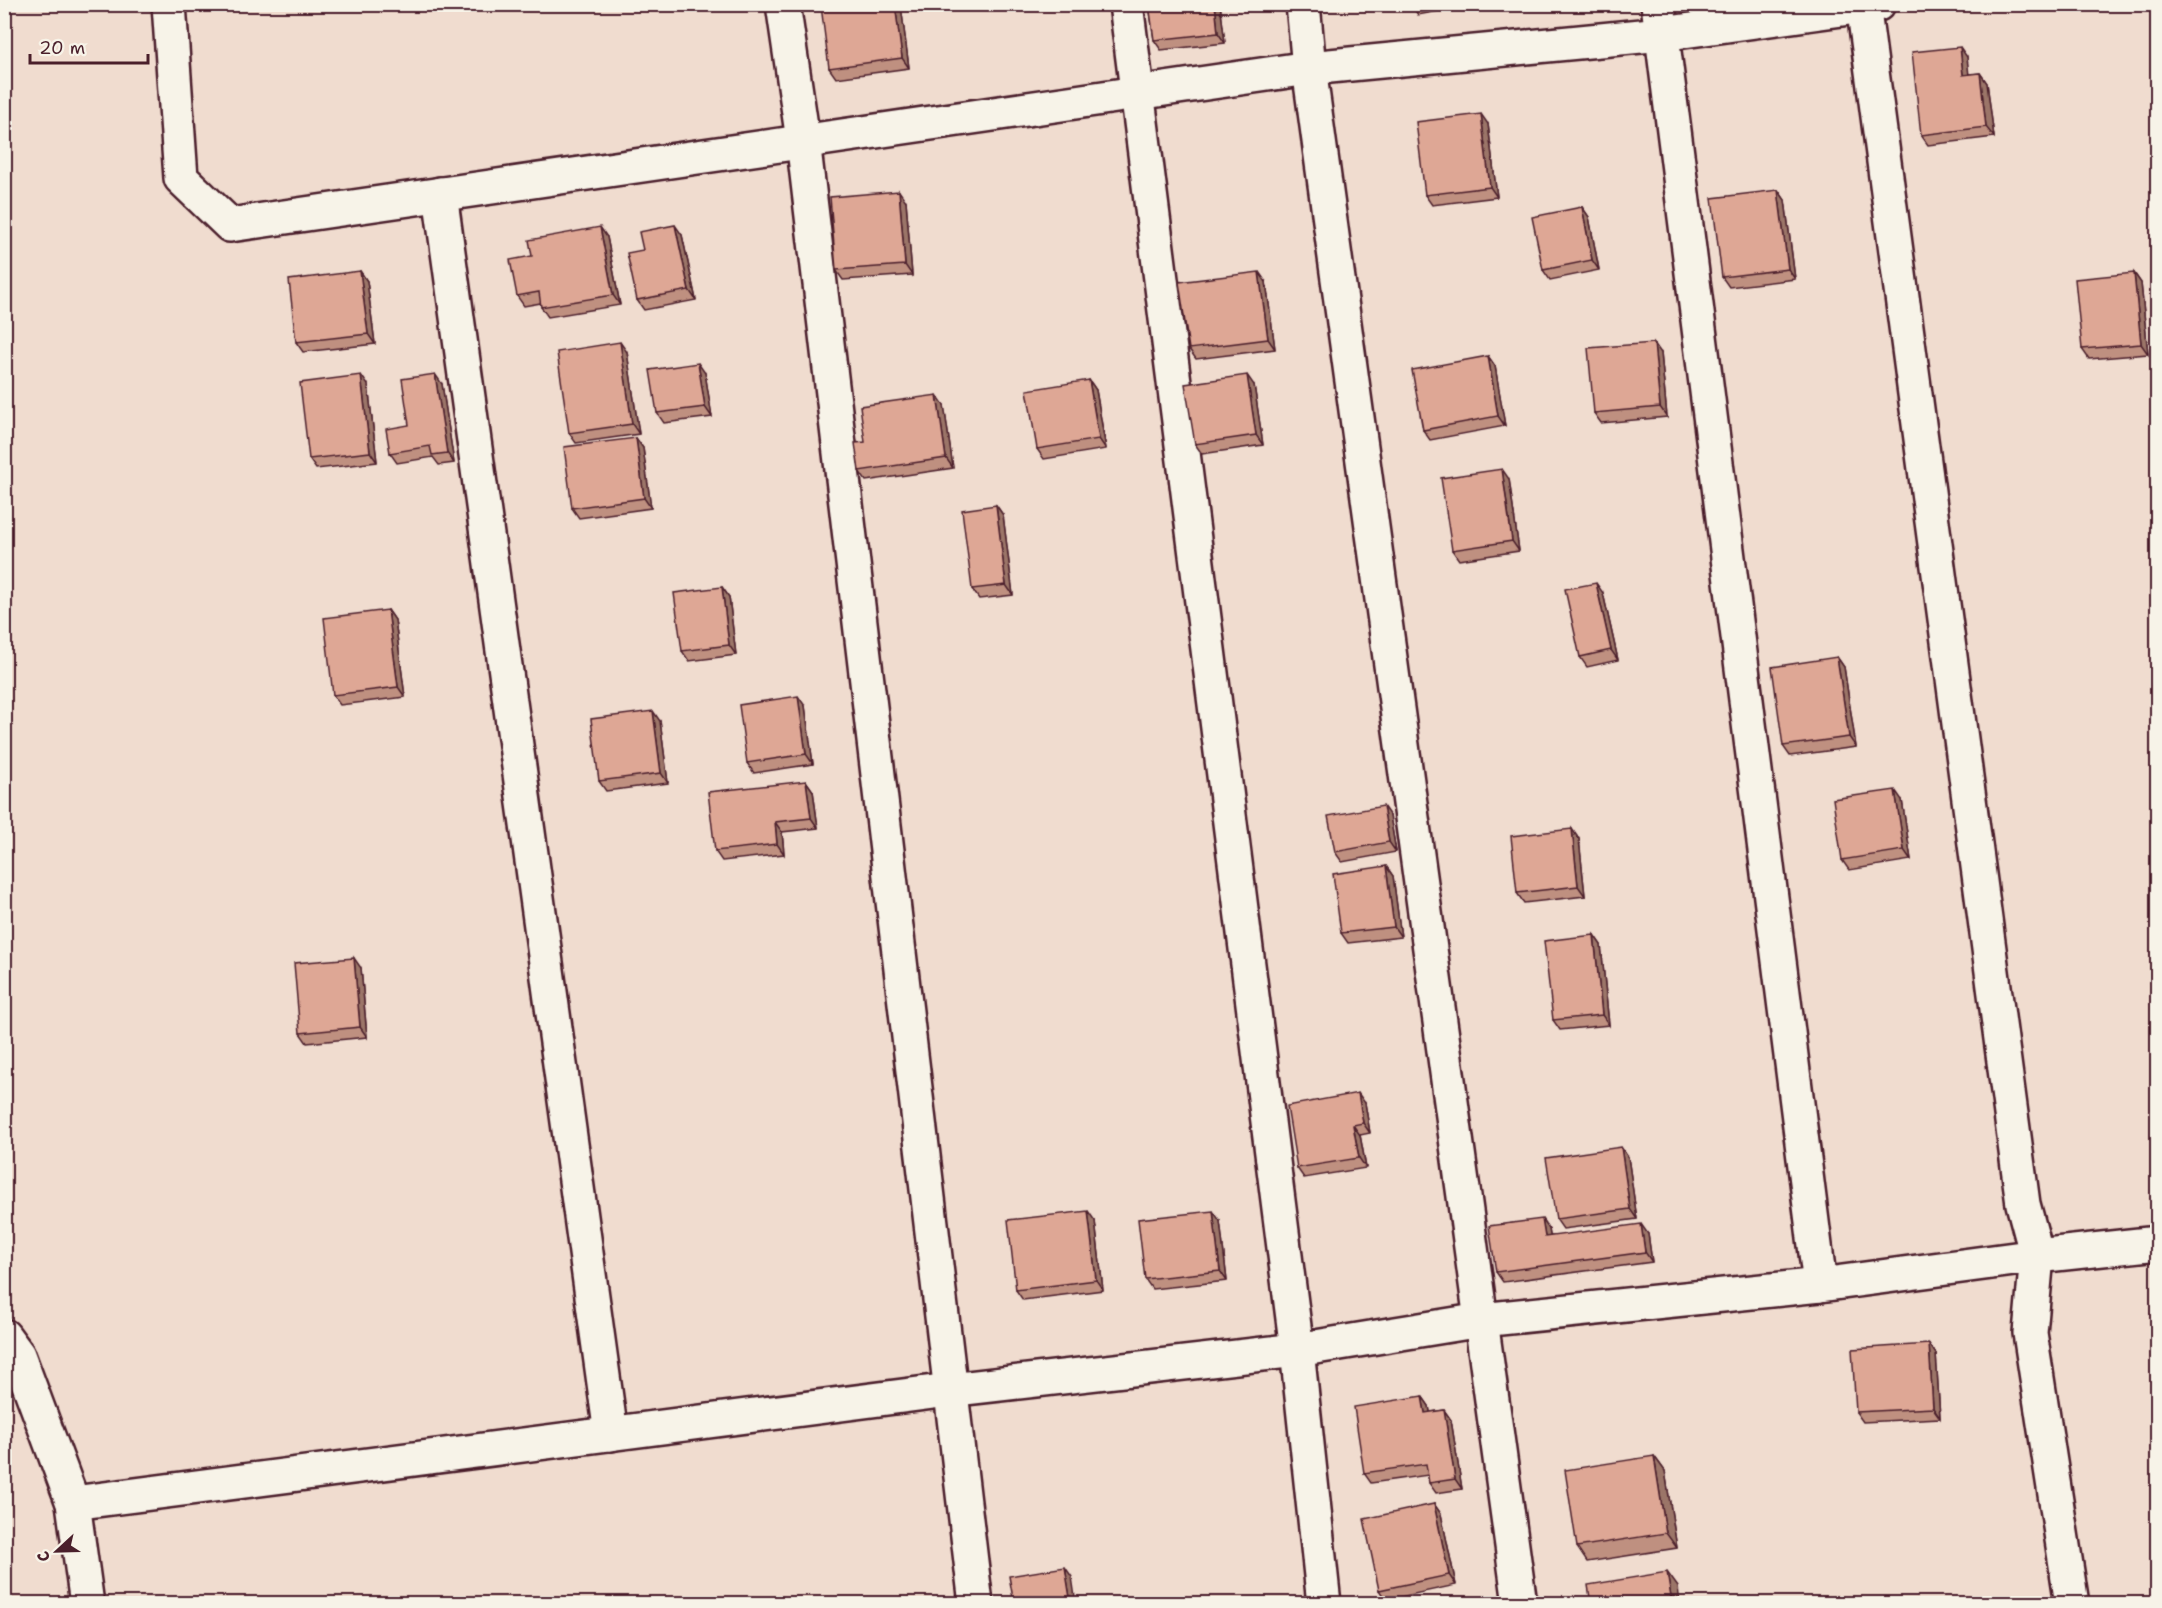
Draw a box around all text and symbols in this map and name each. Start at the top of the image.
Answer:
scale bar [30,27,148,65]
text: 20 m [39,36,85,60]
north arrow [27,1521,87,1581]
text: С [32,1548,55,1565]

